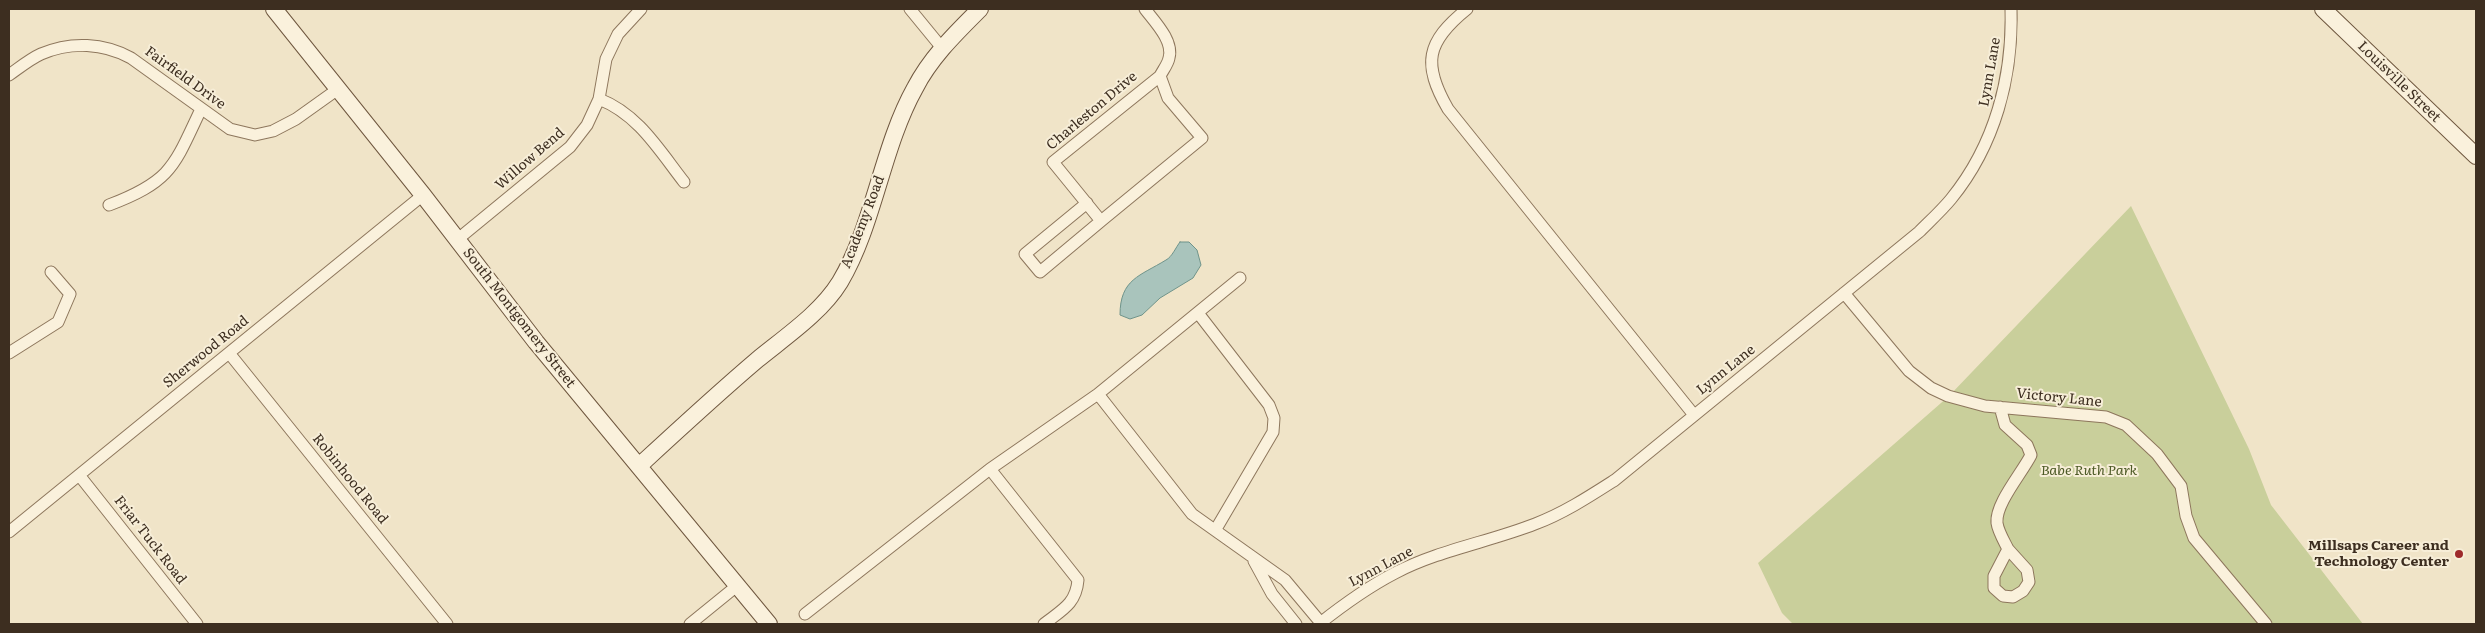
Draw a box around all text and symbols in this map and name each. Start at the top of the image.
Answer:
street label: Lynn Lane [1976,36,2004,108]
street label: Louisville Street [2354,38,2444,126]
street label: Fairfield Drive [141,43,229,113]
street label: Charleston Drive [1043,68,1141,154]
street label: Willow Bend [492,124,568,194]
street label: Academy Road [838,173,888,271]
street label: South Montgomery Street [459,245,579,391]
street label: Sherwood Road [160,312,252,392]
street label: Lynn Lane [1693,341,1759,399]
street label: Victory Lane [2016,385,2102,411]
street label: Robinhood Road [309,431,391,527]
park label: Babe Ruth Park [2041,463,2137,479]
street label: Friar Tuck Road [110,492,190,588]
place label: Millsaps Career and Technology Center [2308,538,2449,570]
street label: Lynn Lane [1346,543,1416,591]
marker: Millsaps Career and Technology Center [2453,548,2465,560]

